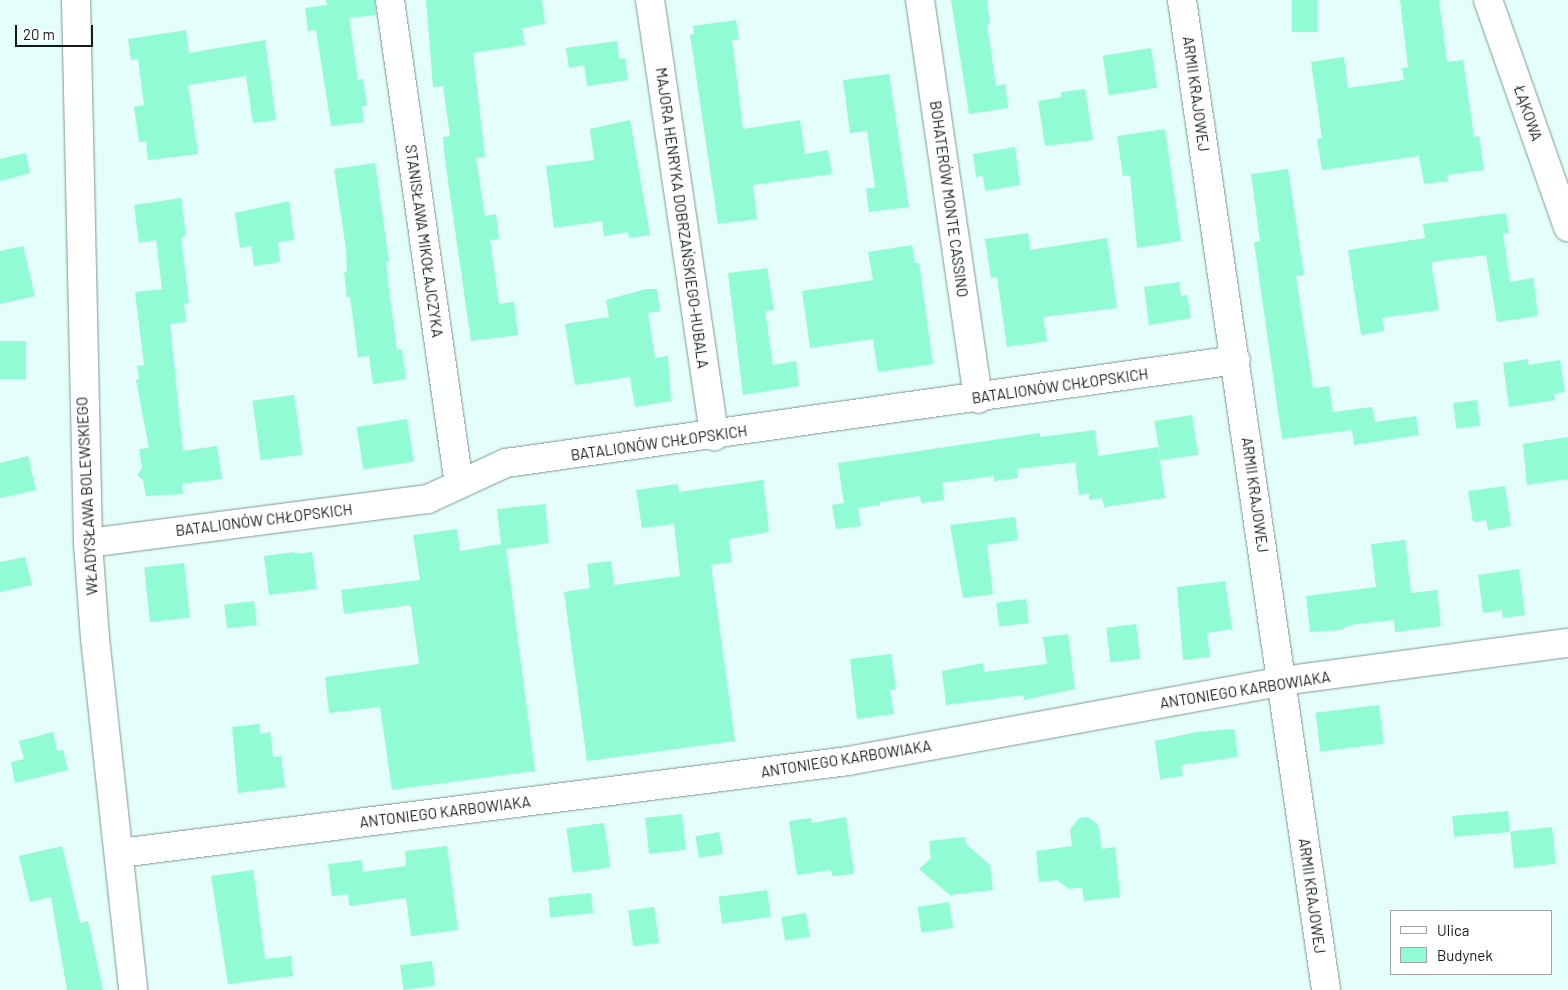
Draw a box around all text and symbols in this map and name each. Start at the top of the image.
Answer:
scale bar [18,15,95,47]
text: 20 m [23,25,55,43]
street label: ARMII KRAJOWEJ [1179,35,1213,153]
street label: MAJORA HENRYKA DOBRZAŃSKIEGO-HUBALA [652,66,712,370]
street label: ŁĄKOWA [1510,83,1546,143]
street label: BOHATERÓW MONTE CASSINO [926,100,972,298]
street label: STANISŁAWA MIKOŁAJCZYKA [402,143,446,339]
street label: BATALIONÓW CHŁOPSKICH [971,365,1149,407]
street label: WŁADYSŁAWA BOLEWSKIEGO [73,396,101,596]
street label: BATALIONÓW CHŁOPSKICH [570,422,748,464]
street label: ARMII KRAJOWEJ [1238,436,1272,554]
street label: BATALIONÓW CHŁOPSKICH [175,500,353,540]
street label: ANTONIEGO KARBOWIAKA [1159,668,1331,712]
street label: ANTONIEGO KARBOWIAKA [760,737,932,781]
street label: ANTONIEGO KARBOWIAKA [358,793,532,831]
street label: ARMII KRAJOWEJ [1295,837,1329,955]
legend [1390,910,1553,975]
text: Ulica [1437,921,1469,939]
text: Budynek [1437,946,1493,964]

